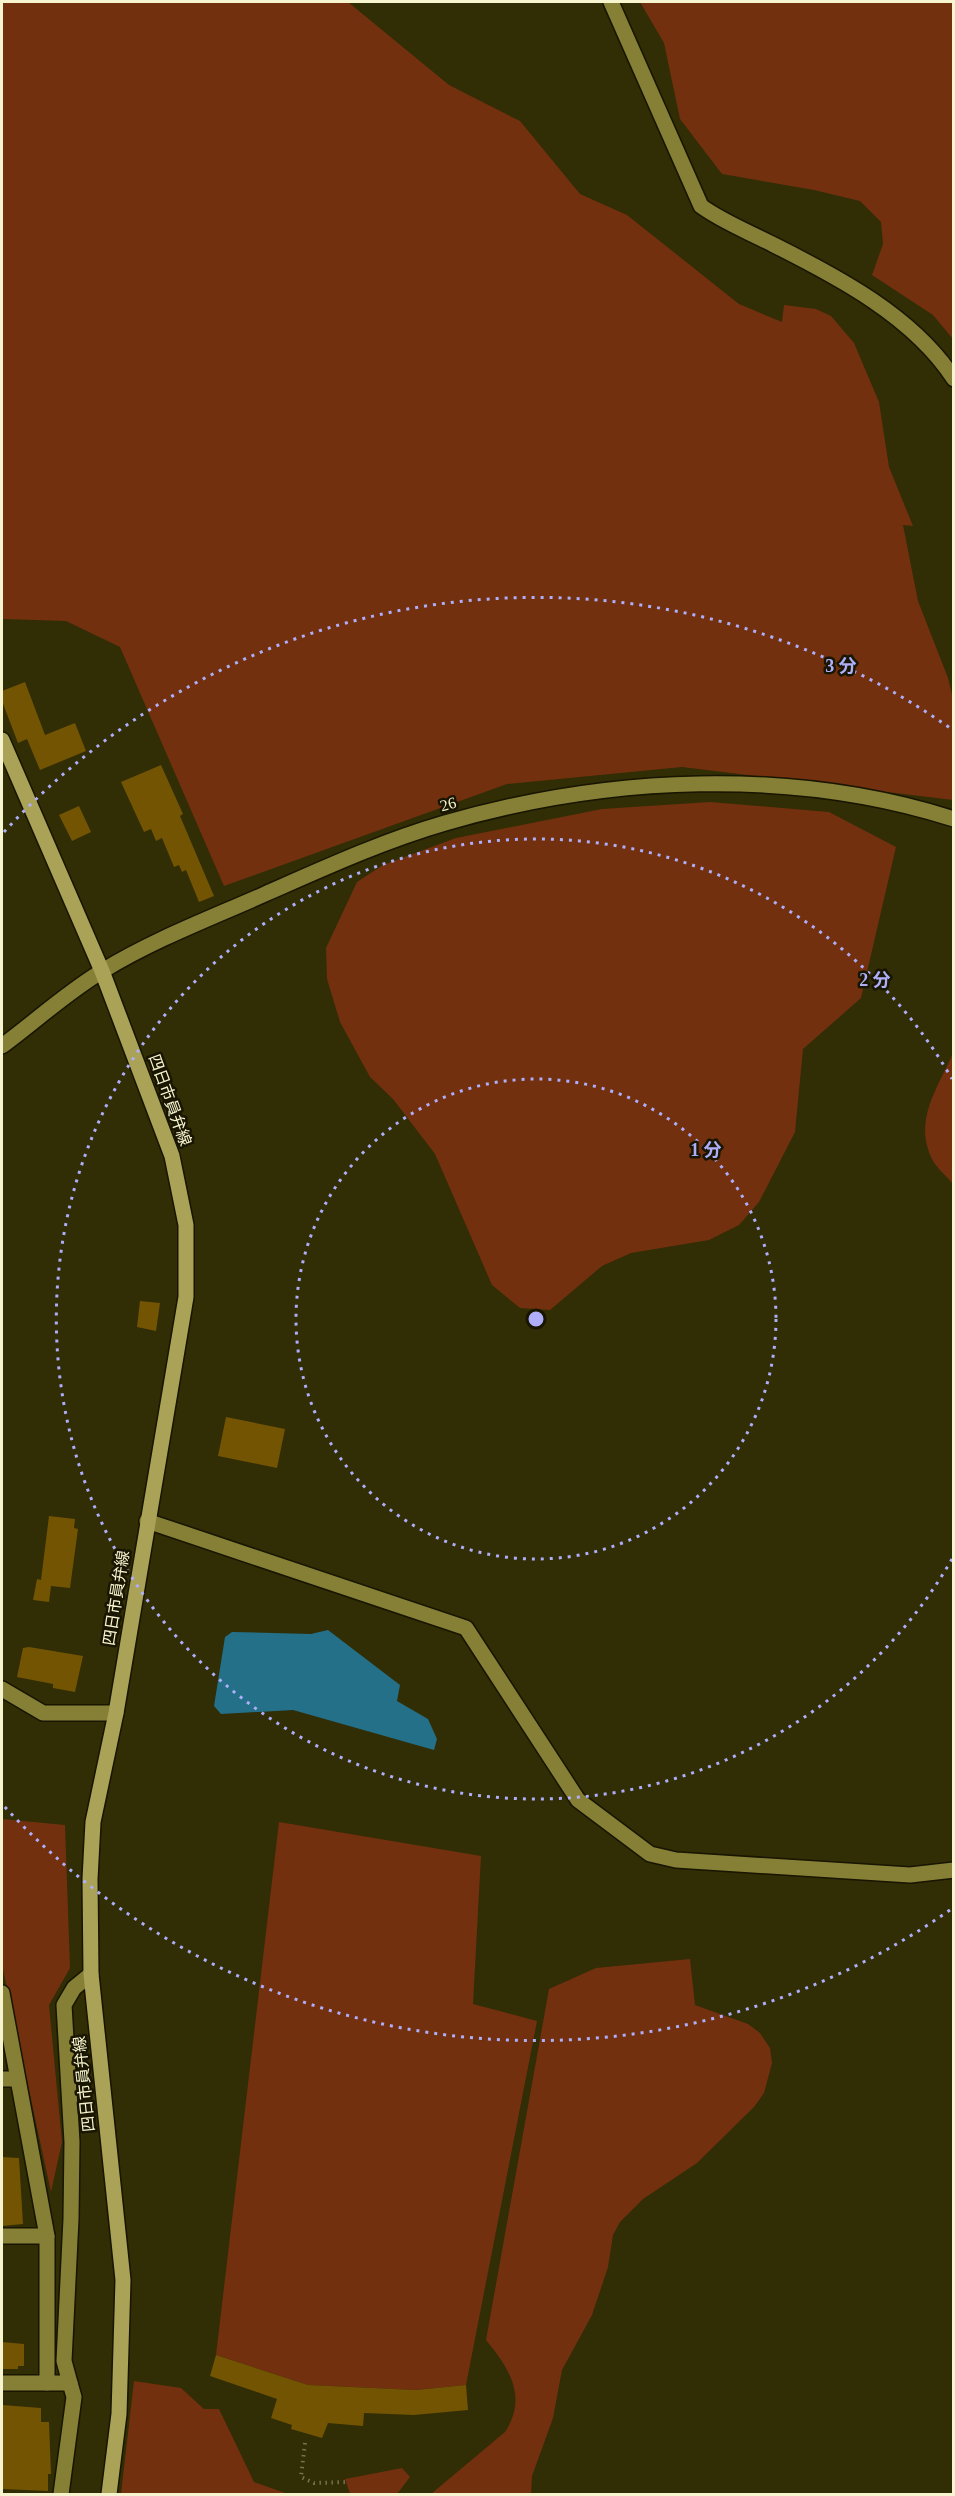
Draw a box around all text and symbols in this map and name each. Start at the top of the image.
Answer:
text: 3 分 [825,656,857,676]
street label: 26 [438,794,458,814]
text: 2 分 [859,970,891,990]
street label: 四日市員弁線 [146,1052,194,1148]
text: 1 分 [690,1140,722,1160]
centre of rings [526,1309,546,1329]
street label: 四日市員弁線 [100,1549,132,1647]
street label: 四日市員弁線 [71,2035,97,2133]

